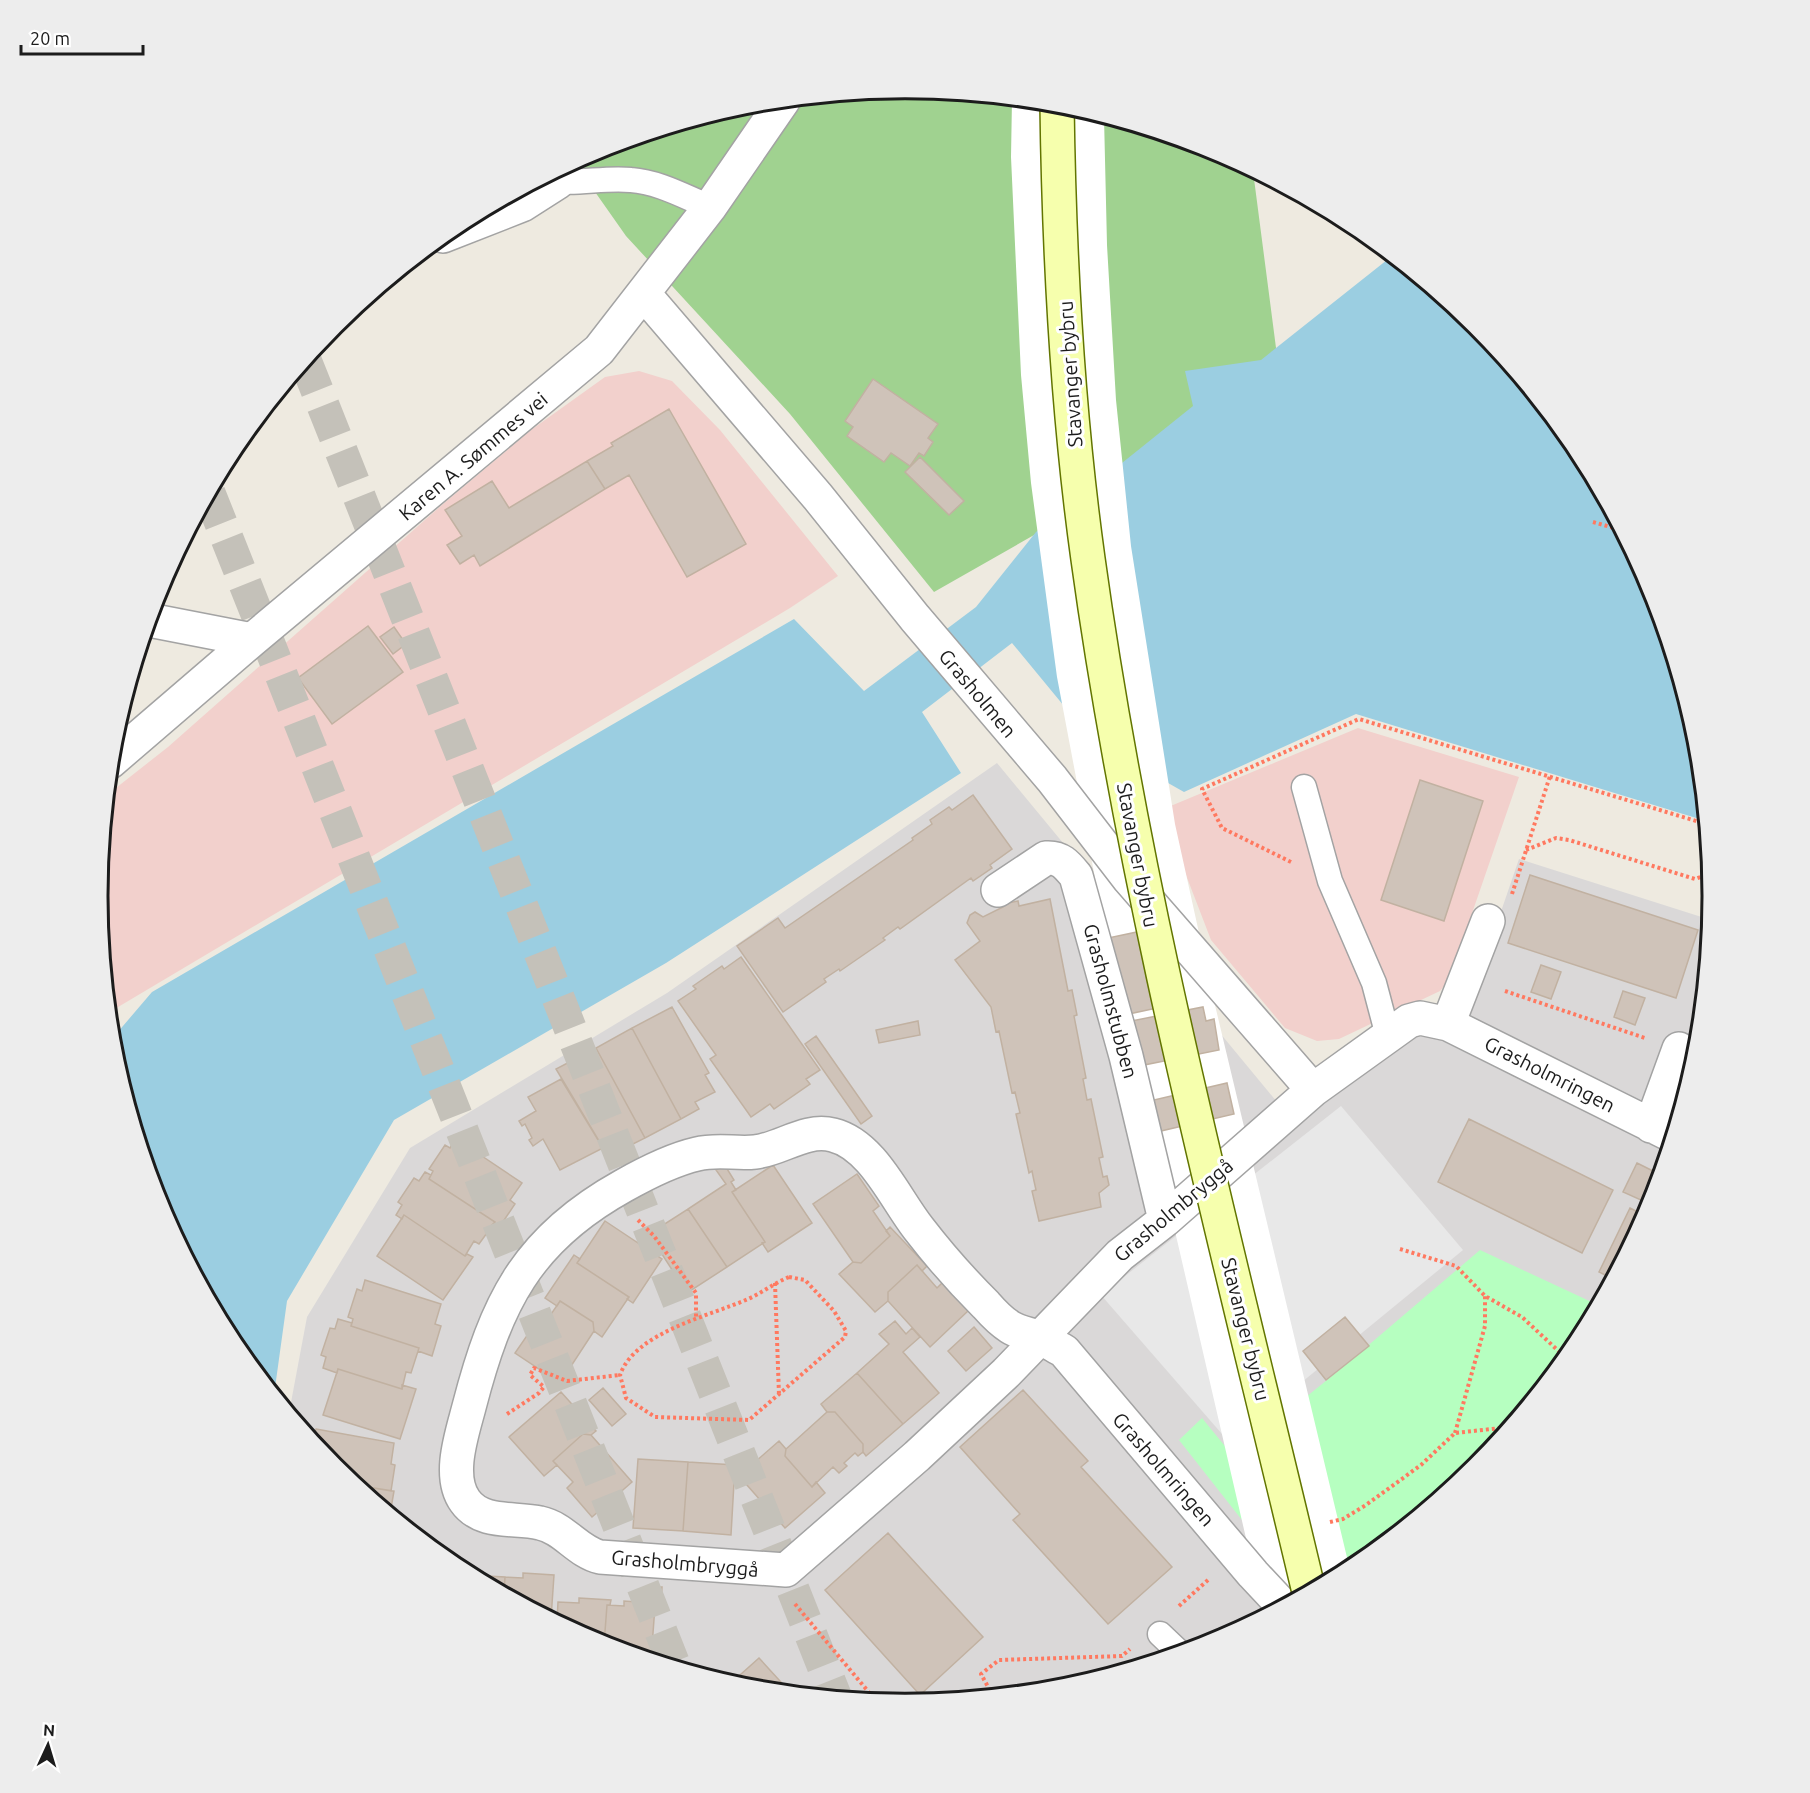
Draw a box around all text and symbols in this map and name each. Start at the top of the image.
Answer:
scale bar [21,18,142,56]
text: 20 m [30,28,70,48]
street label: Stavanger bybru [1053,300,1087,448]
street label: Karen A. Sømmes vei [394,387,552,525]
street label: Grasholmen [935,644,1021,742]
street label: Stavanger bybru [1113,781,1163,929]
street label: Grasholmstubben [1079,921,1143,1081]
street label: Grasholmringen [1481,1031,1619,1117]
street label: Grasholmbryggå [1109,1154,1237,1266]
street label: Stavanger bybru [1217,1255,1275,1403]
street label: Grasholmringen [1108,1407,1220,1531]
street label: Grasholmbryggå [610,1545,760,1581]
north arrow [18,1715,78,1775]
text: N [42,1721,56,1739]

